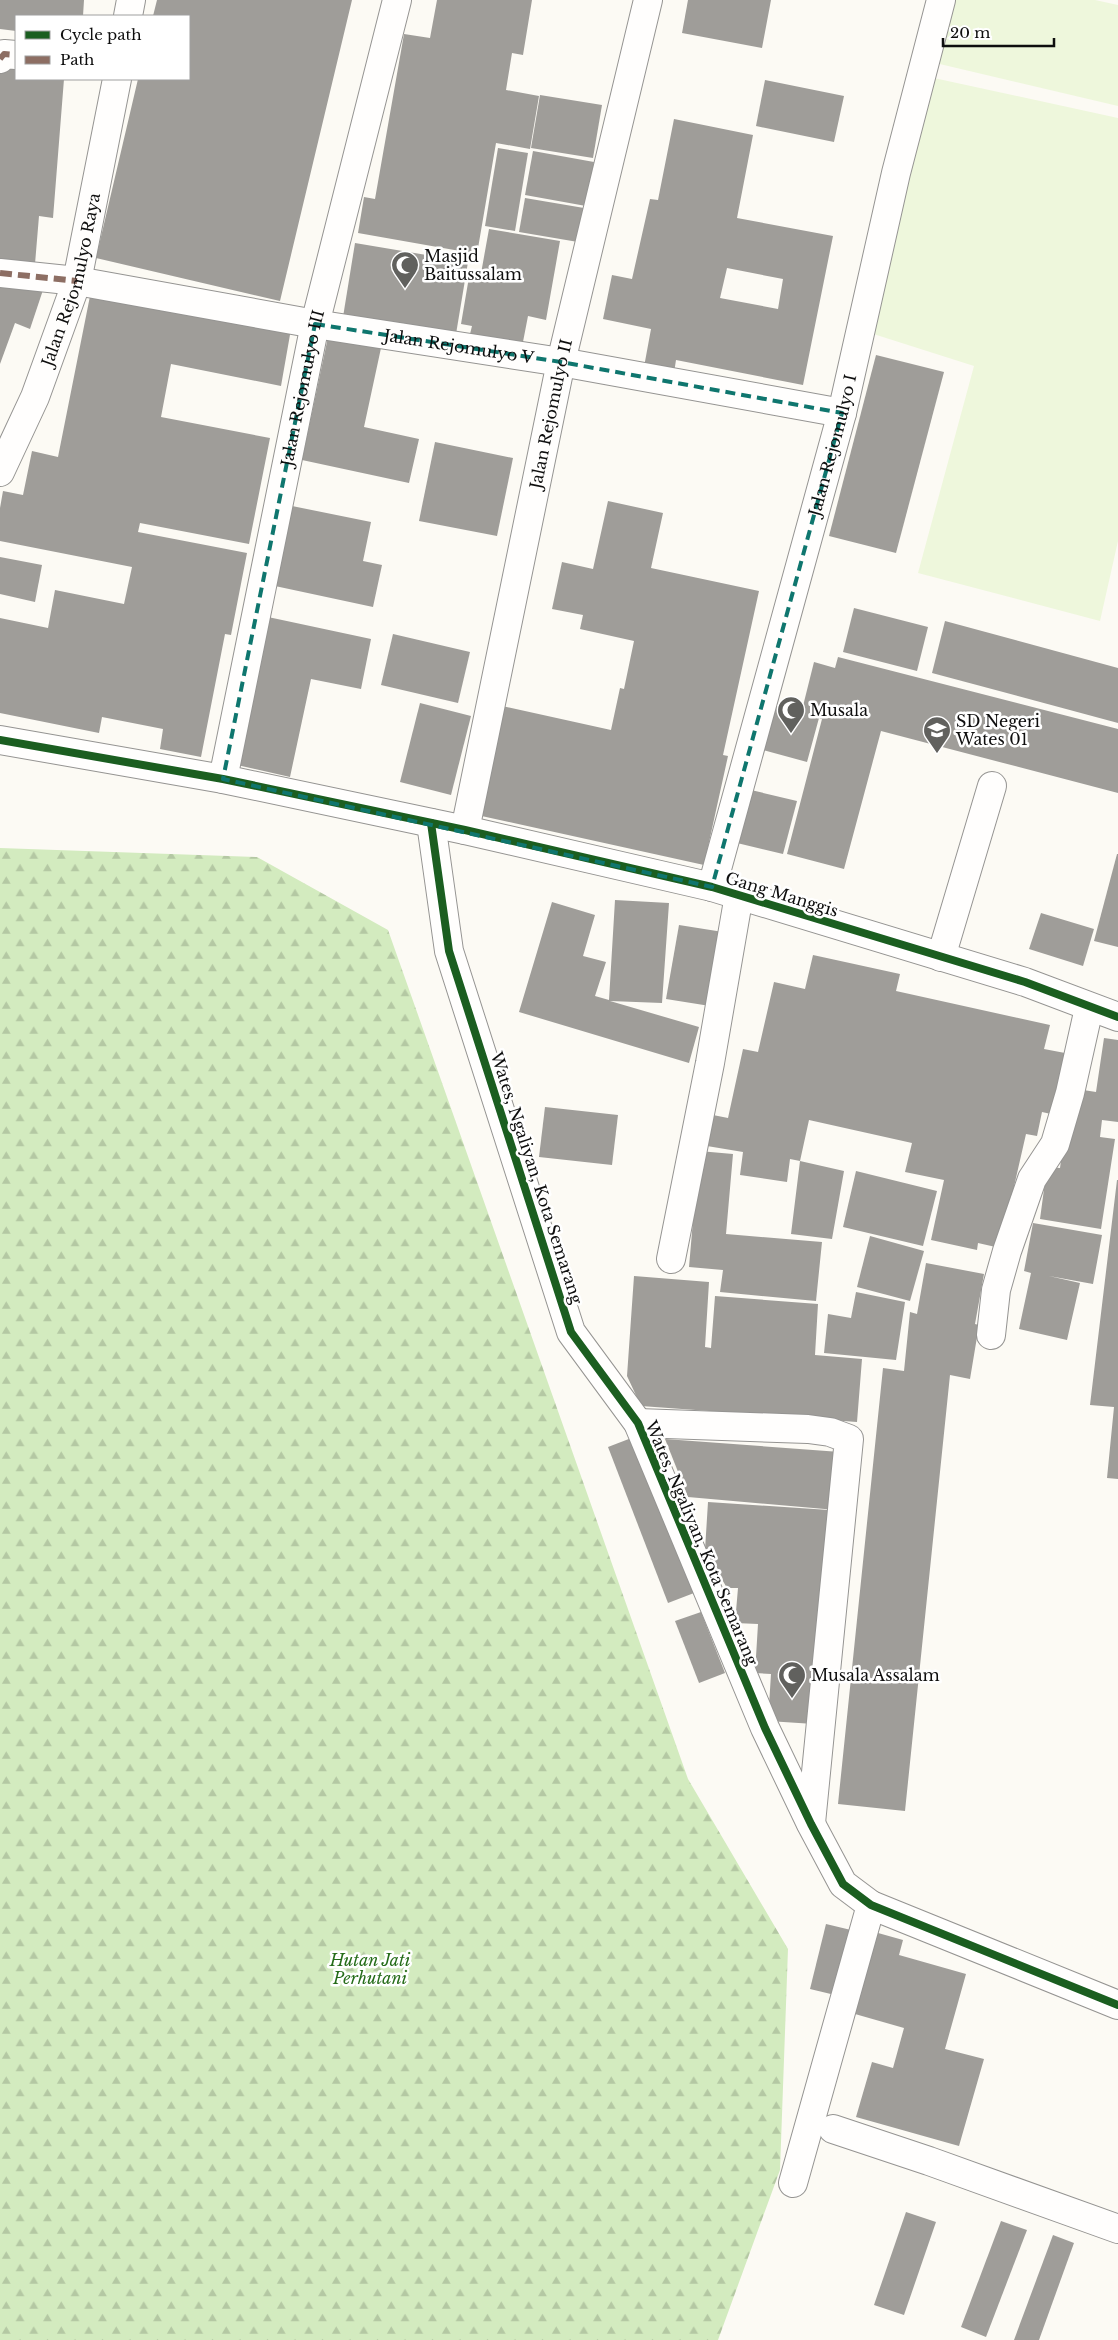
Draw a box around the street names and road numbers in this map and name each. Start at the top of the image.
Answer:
street label: Jalan Rejomulyo Raya [36,191,104,371]
street label: Jalan Rejomulyo III [276,308,328,470]
street label: Jalan Rejomulyo V [381,325,536,368]
street label: Jalan Rejomulyo II [525,337,576,492]
street label: Jalan Rejomulyo I [804,372,860,520]
street label: Gang Manggis [723,867,841,921]
street label: Wates, Ngaliyan, Kota Semarang [486,1048,587,1307]
street label: Wates, Ngaliyan, Kota Semarang [641,1417,763,1669]

